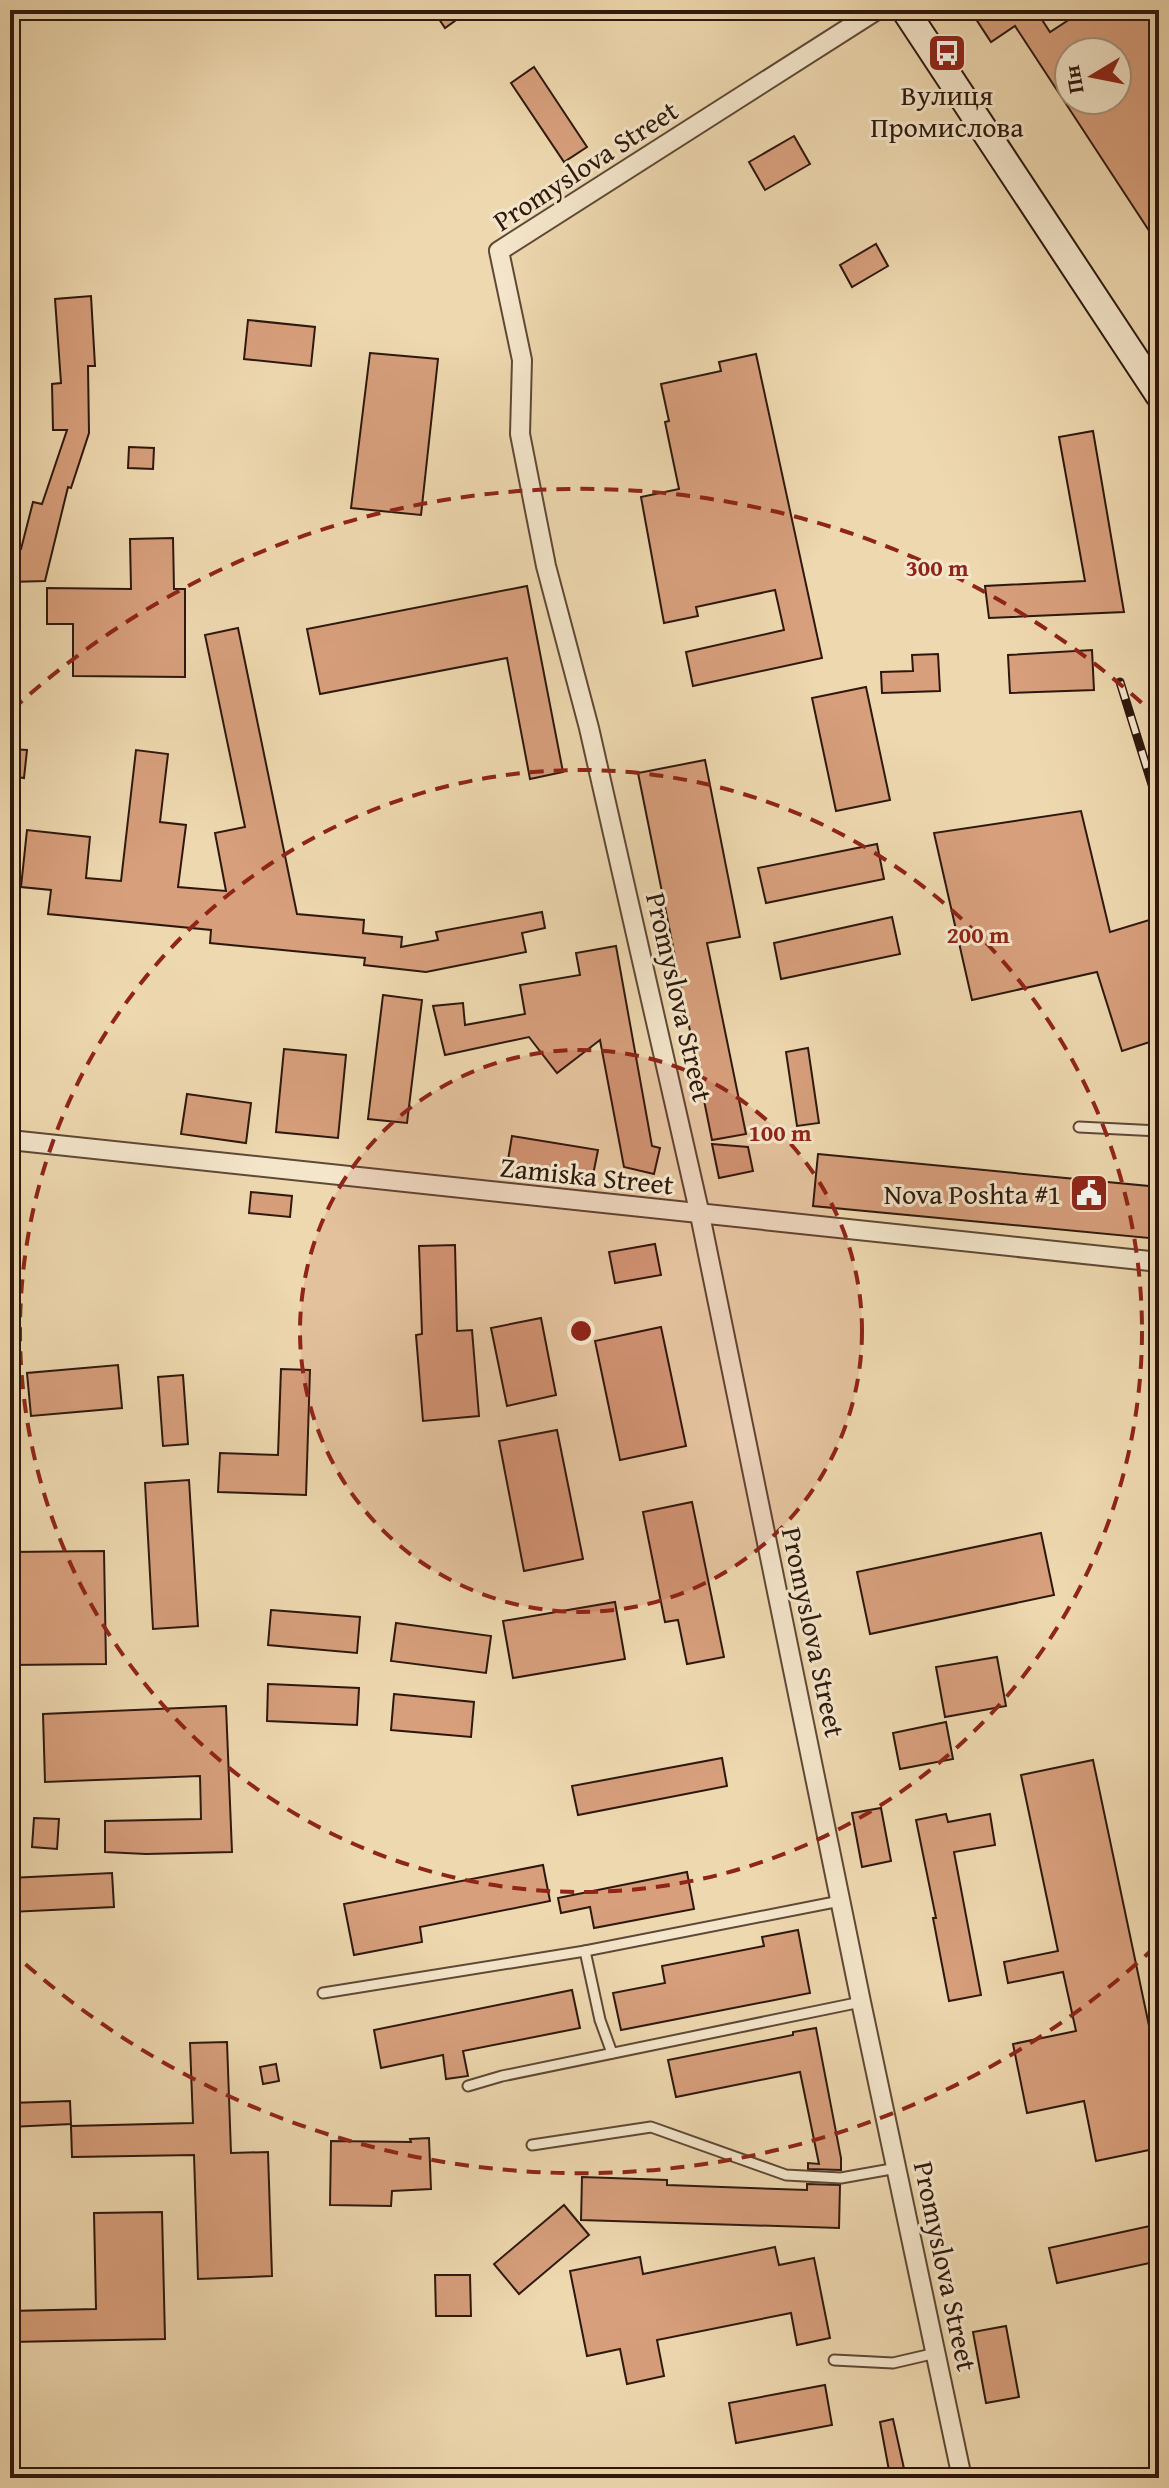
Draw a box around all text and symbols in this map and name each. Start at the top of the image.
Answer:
bus stop icon: Вулиця Промислова [926,32,968,74]
north arrow [1053,36,1133,116]
text: Пн [1055,63,1092,96]
place label: Вулиця Промислова [870,74,1024,147]
street label: Promyslova Street [484,90,686,240]
text: 300 m [905,550,969,585]
street label: Promyslova Street [636,888,724,1106]
text: 200 m [946,917,1010,952]
text: 100 m [748,1115,812,1150]
street label: Zamiska Street [498,1145,676,1205]
public building icon: Nova Poshta #1 [1068,1172,1110,1214]
place label: Nova Poshta #1 [884,1173,1061,1214]
centre of rings [567,1317,595,1345]
street label: Promyslova Street [772,1523,856,1741]
street label: Promyslova Street [904,2157,988,2375]

